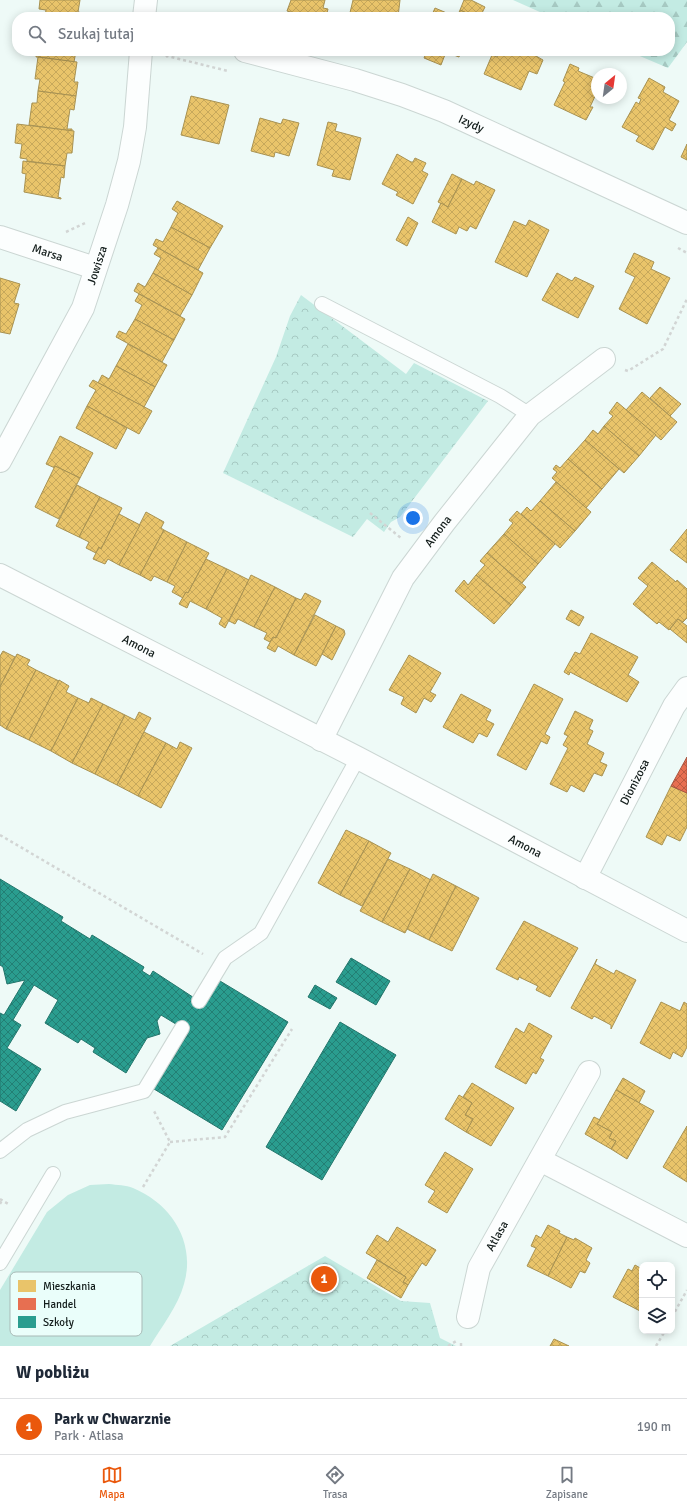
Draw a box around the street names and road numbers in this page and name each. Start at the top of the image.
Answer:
street label: Izydy [456,111,487,136]
street label: Marsa [30,240,65,265]
street label: Jowisza [84,244,111,287]
street label: Amona [421,512,455,550]
street label: Amona [120,631,158,661]
street label: Dionizosa [617,756,653,808]
street label: Amona [506,831,545,861]
street label: Atlasa [483,1218,511,1254]

